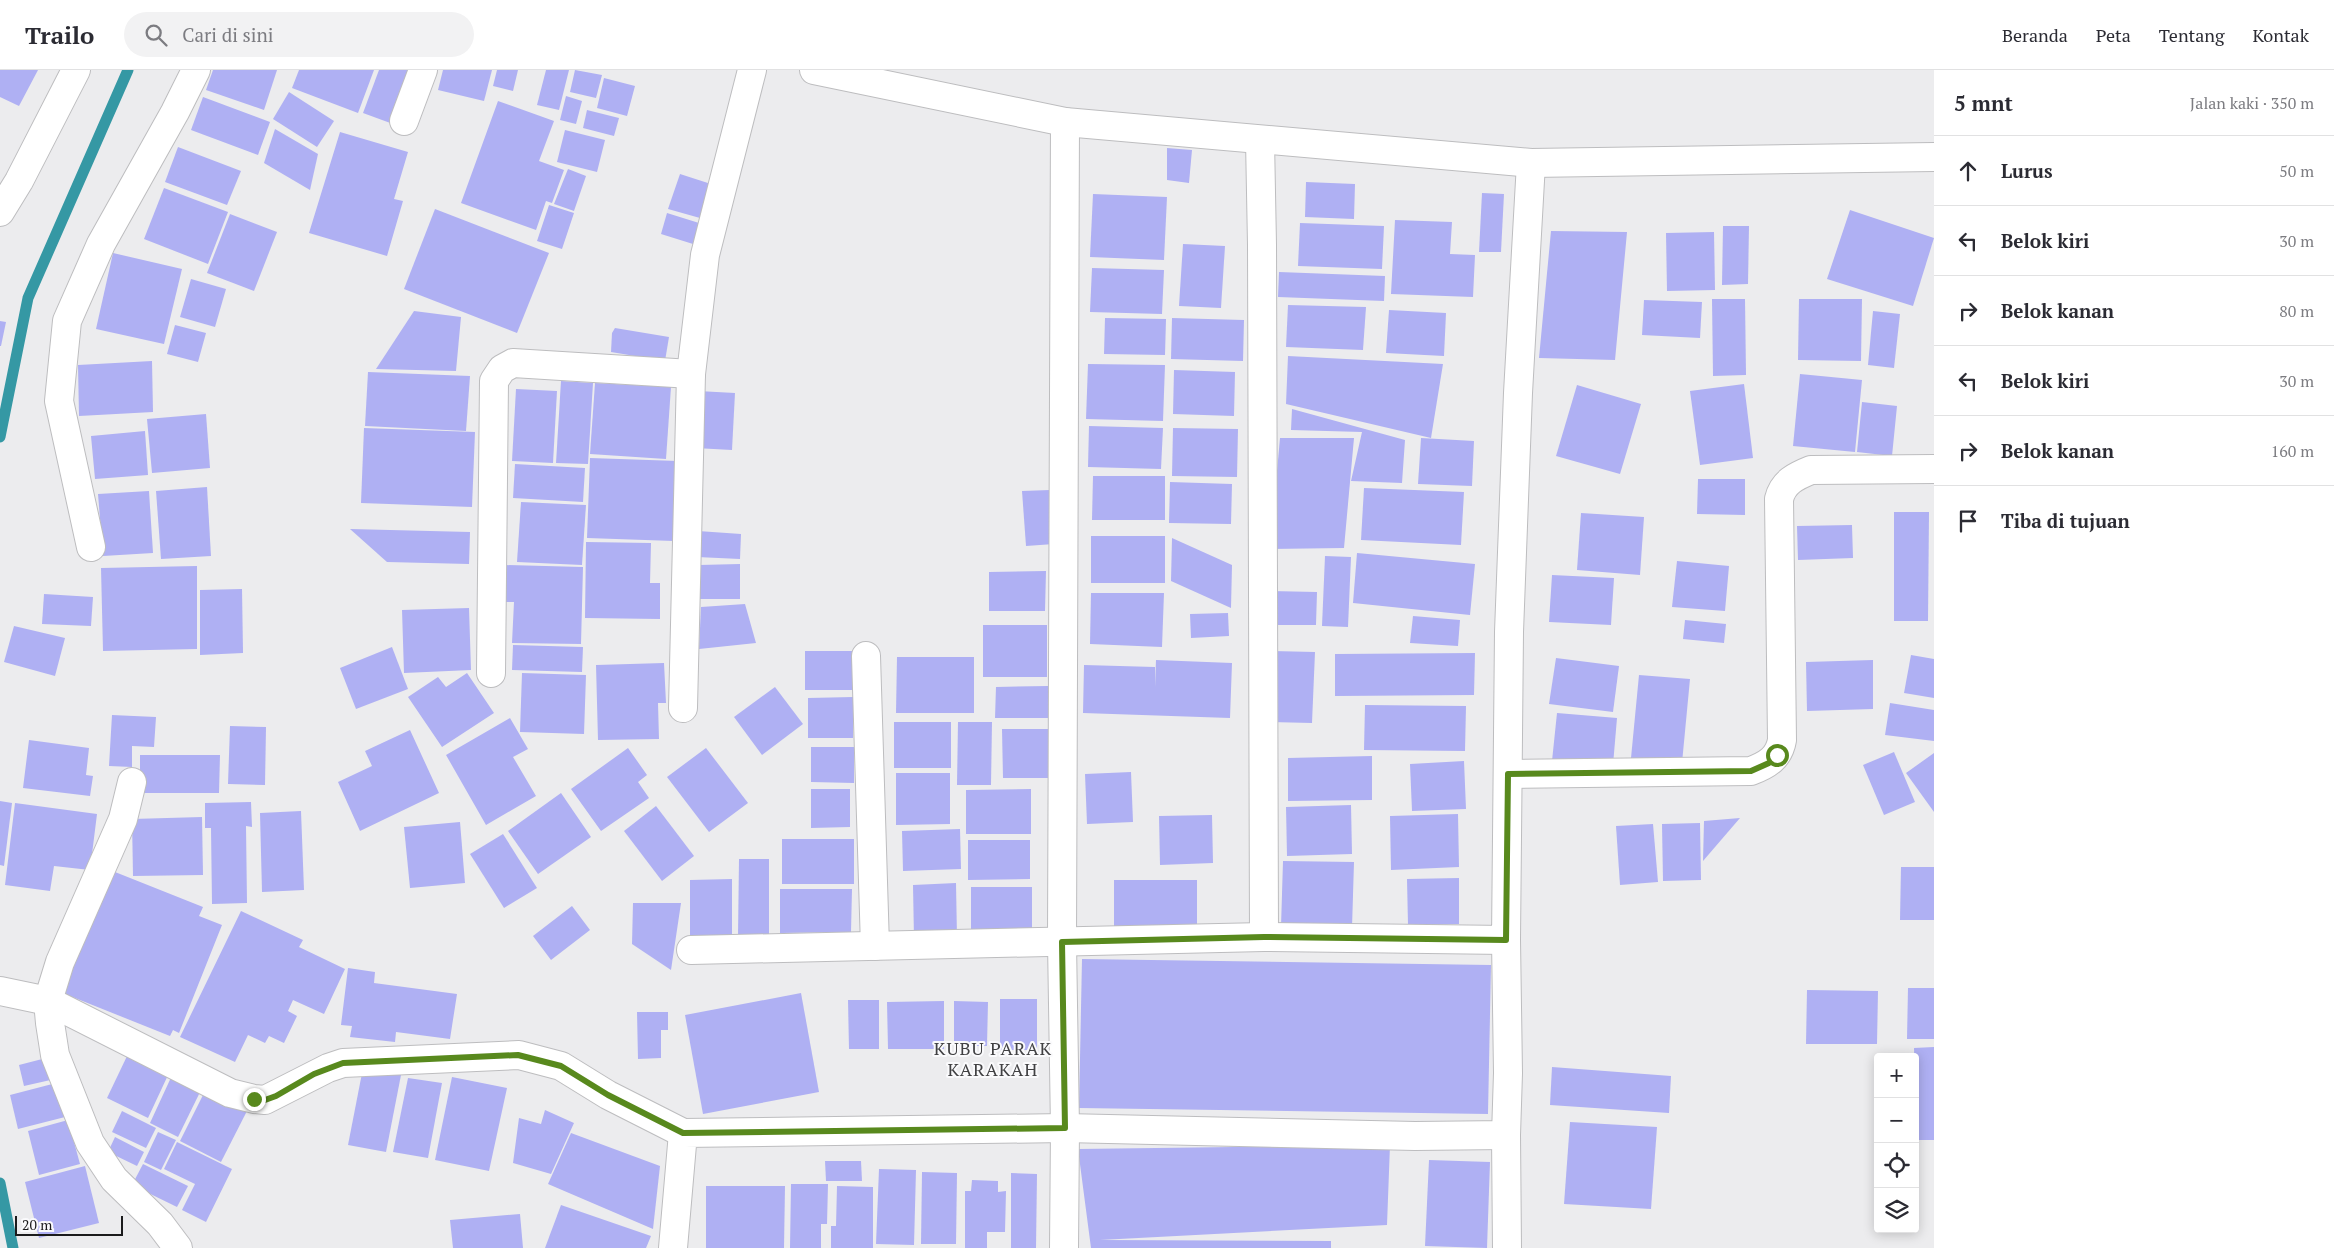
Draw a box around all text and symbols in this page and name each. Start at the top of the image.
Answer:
search box [124,12,474,57]
text: Trailo [25,19,94,51]
icon: search [142,21,170,49]
text: Cari di sini [182,22,274,47]
text: Beranda [2002,23,2068,47]
text: Peta [2096,23,2131,47]
text: Tentang [2159,23,2225,47]
text: Kontak [2253,23,2309,47]
text: 5 mnt [1954,89,2013,117]
text: Jalan kaki · 350 m [2190,92,2314,114]
icon: ahead [1954,157,1982,185]
text: Lurus [2001,158,2053,183]
text: 50 m [2279,160,2314,182]
icon: left [1954,227,1982,255]
text: Belok kiri [2001,228,2089,253]
text: 30 m [2279,230,2314,252]
icon: right [1954,297,1982,325]
text: Belok kanan [2001,298,2114,323]
text: 80 m [2279,300,2314,322]
icon: left [1954,367,1982,395]
text: Belok kiri [2001,368,2089,393]
text: 30 m [2279,370,2314,392]
icon: right [1954,437,1982,465]
text: Belok kanan [2001,438,2114,463]
text: 160 m [2271,440,2314,462]
icon: arrive [1954,507,1982,535]
text: Tiba di tujuan [2001,508,2130,533]
route start [1766,744,1789,767]
district label: KUBU PARAK KARAKAH [934,1036,1052,1081]
map controls [1874,1053,1919,1233]
button: + [1874,1053,1919,1098]
route end [243,1088,266,1111]
button: − [1874,1098,1919,1143]
button: locate [1874,1143,1919,1188]
button: layers [1874,1188,1919,1233]
scale bar [15,1213,122,1236]
text: 20 m [22,1215,52,1234]

